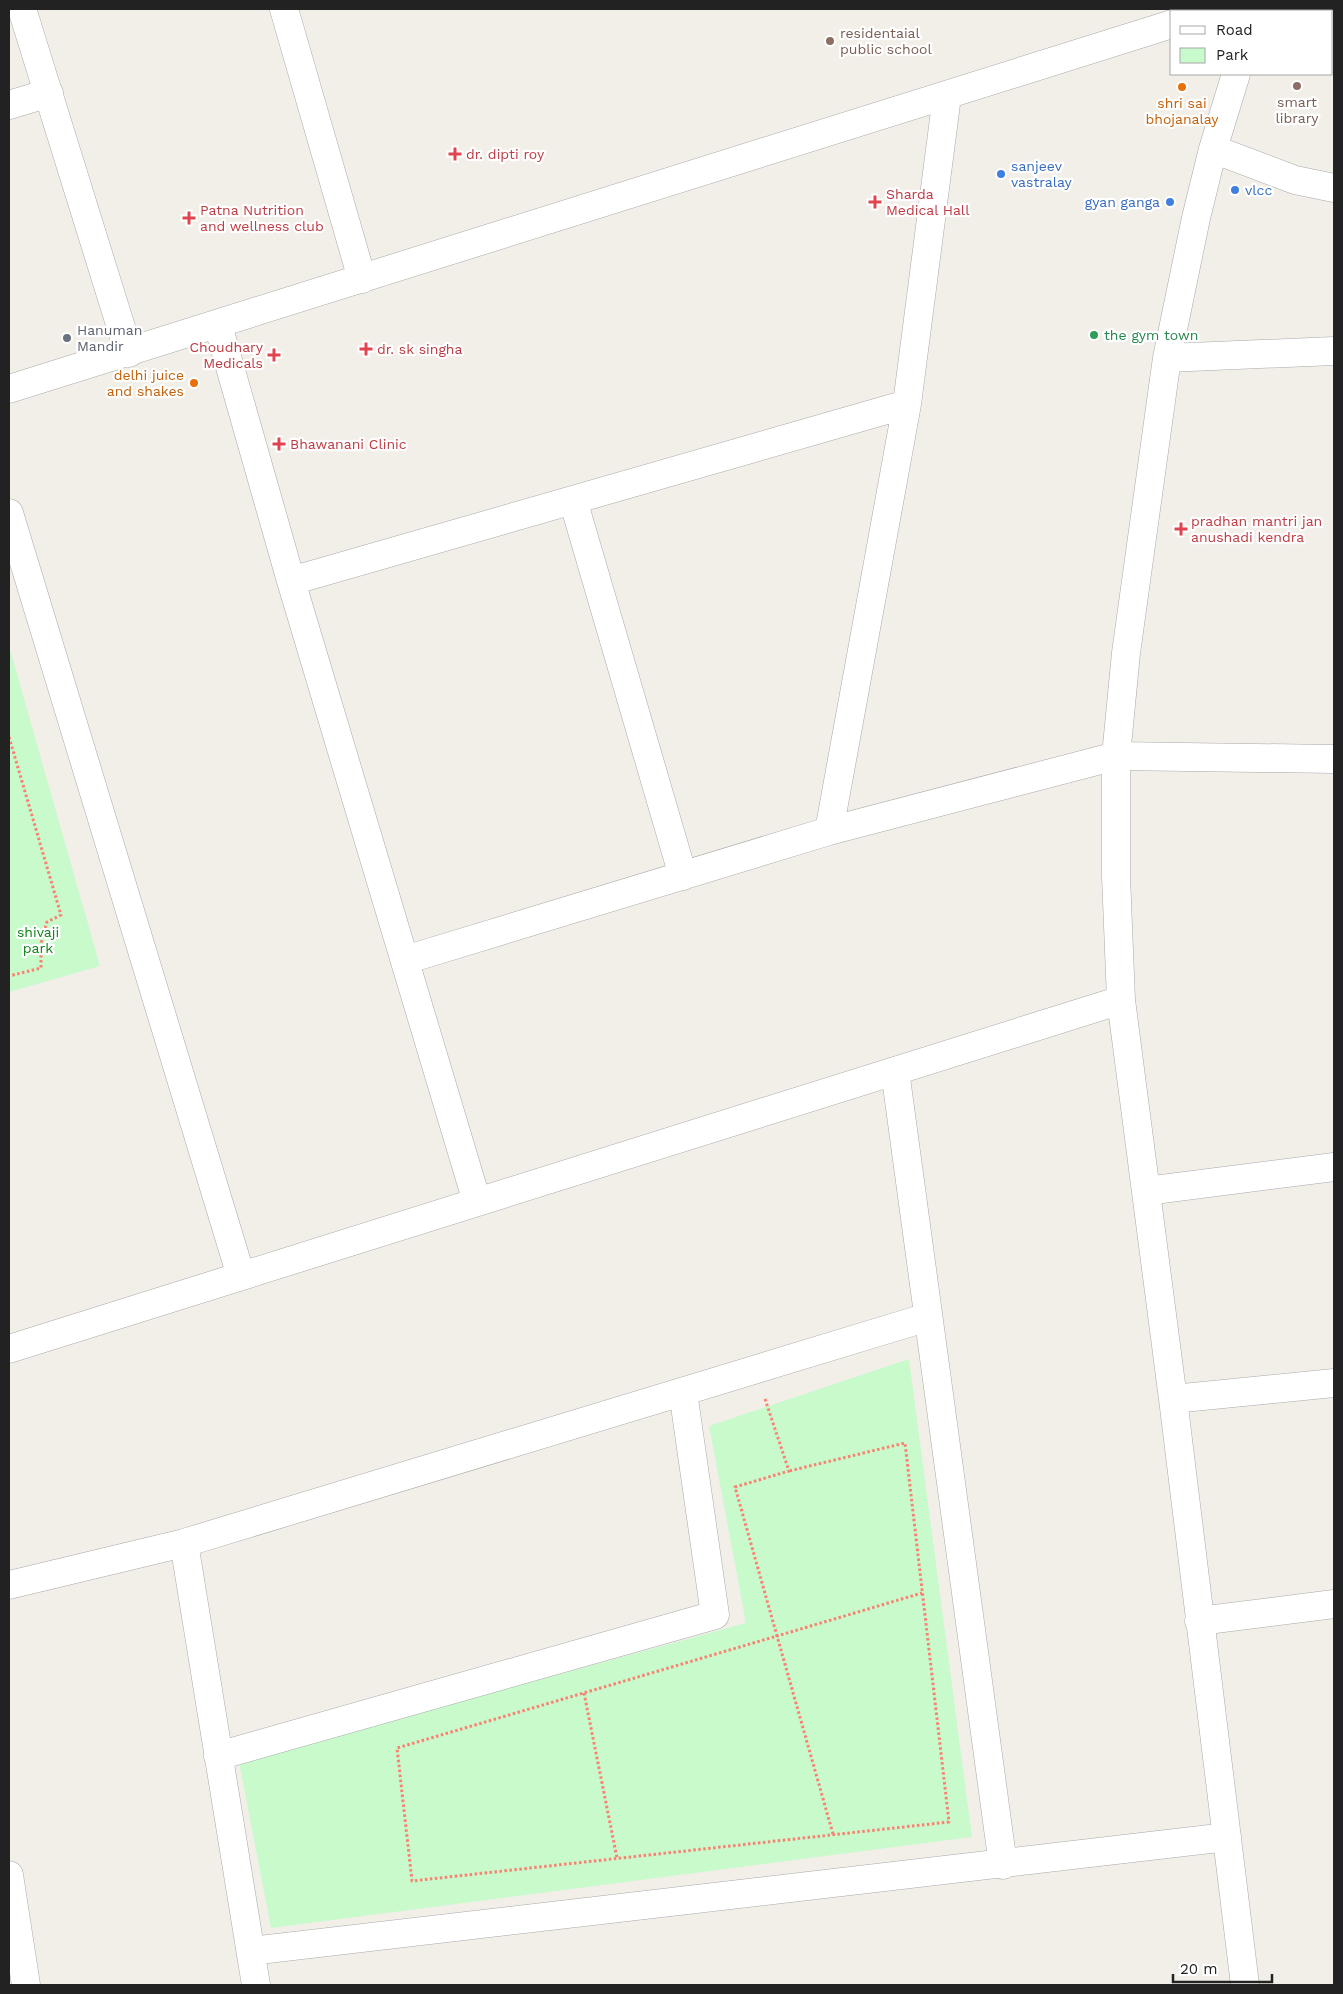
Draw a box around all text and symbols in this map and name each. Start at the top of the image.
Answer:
legend [1170,10,1333,75]
text: Road [1216,21,1253,39]
place label: residentaial public school [840,25,932,57]
marker: residentaial public school [824,35,836,47]
text: Park [1216,46,1249,64]
marker: smart library [1291,80,1303,92]
marker: shri sai bhojanalay [1176,81,1188,93]
place label: smart library [1275,94,1319,126]
place label: shri sai bhojanalay [1145,95,1219,127]
place label: dr. dipti roy [466,146,545,162]
marker: dr. dipti roy [448,147,462,161]
place label: sanjeev vastralay [1011,158,1073,190]
marker: sanjeev vastralay [995,168,1007,180]
place label: vlcc [1245,182,1272,198]
marker: vlcc [1229,184,1241,196]
place label: Sharda Medical Hall [886,186,970,218]
place label: gyan ganga [1085,194,1160,210]
marker: Sharda Medical Hall [868,195,882,209]
marker: gyan ganga [1164,196,1176,208]
place label: Patna Nutrition and wellness club [200,202,324,234]
marker: Patna Nutrition and wellness club [182,211,196,225]
place label: Hanuman Mandir [77,322,142,354]
place label: the gym town [1104,327,1198,343]
marker: the gym town [1088,329,1100,341]
marker: Hanuman Mandir [61,332,73,344]
place label: Choudhary Medicals [189,339,264,371]
place label: dr. sk singha [377,341,463,357]
marker: dr. sk singha [359,342,373,356]
marker: Choudhary Medicals [267,348,281,362]
place label: delhi juice and shakes [107,367,184,399]
marker: delhi juice and shakes [188,377,200,389]
place label: Bhawanani Clinic [290,436,407,452]
marker: Bhawanani Clinic [272,437,286,451]
place label: pradhan mantri jan anushadi kendra [1191,513,1322,545]
marker: pradhan mantri jan anushadi kendra [1175,523,1187,535]
park label: shivaji park [17,924,59,956]
scale bar [1173,1952,1272,1984]
text: 20 m [1180,1960,1218,1978]

